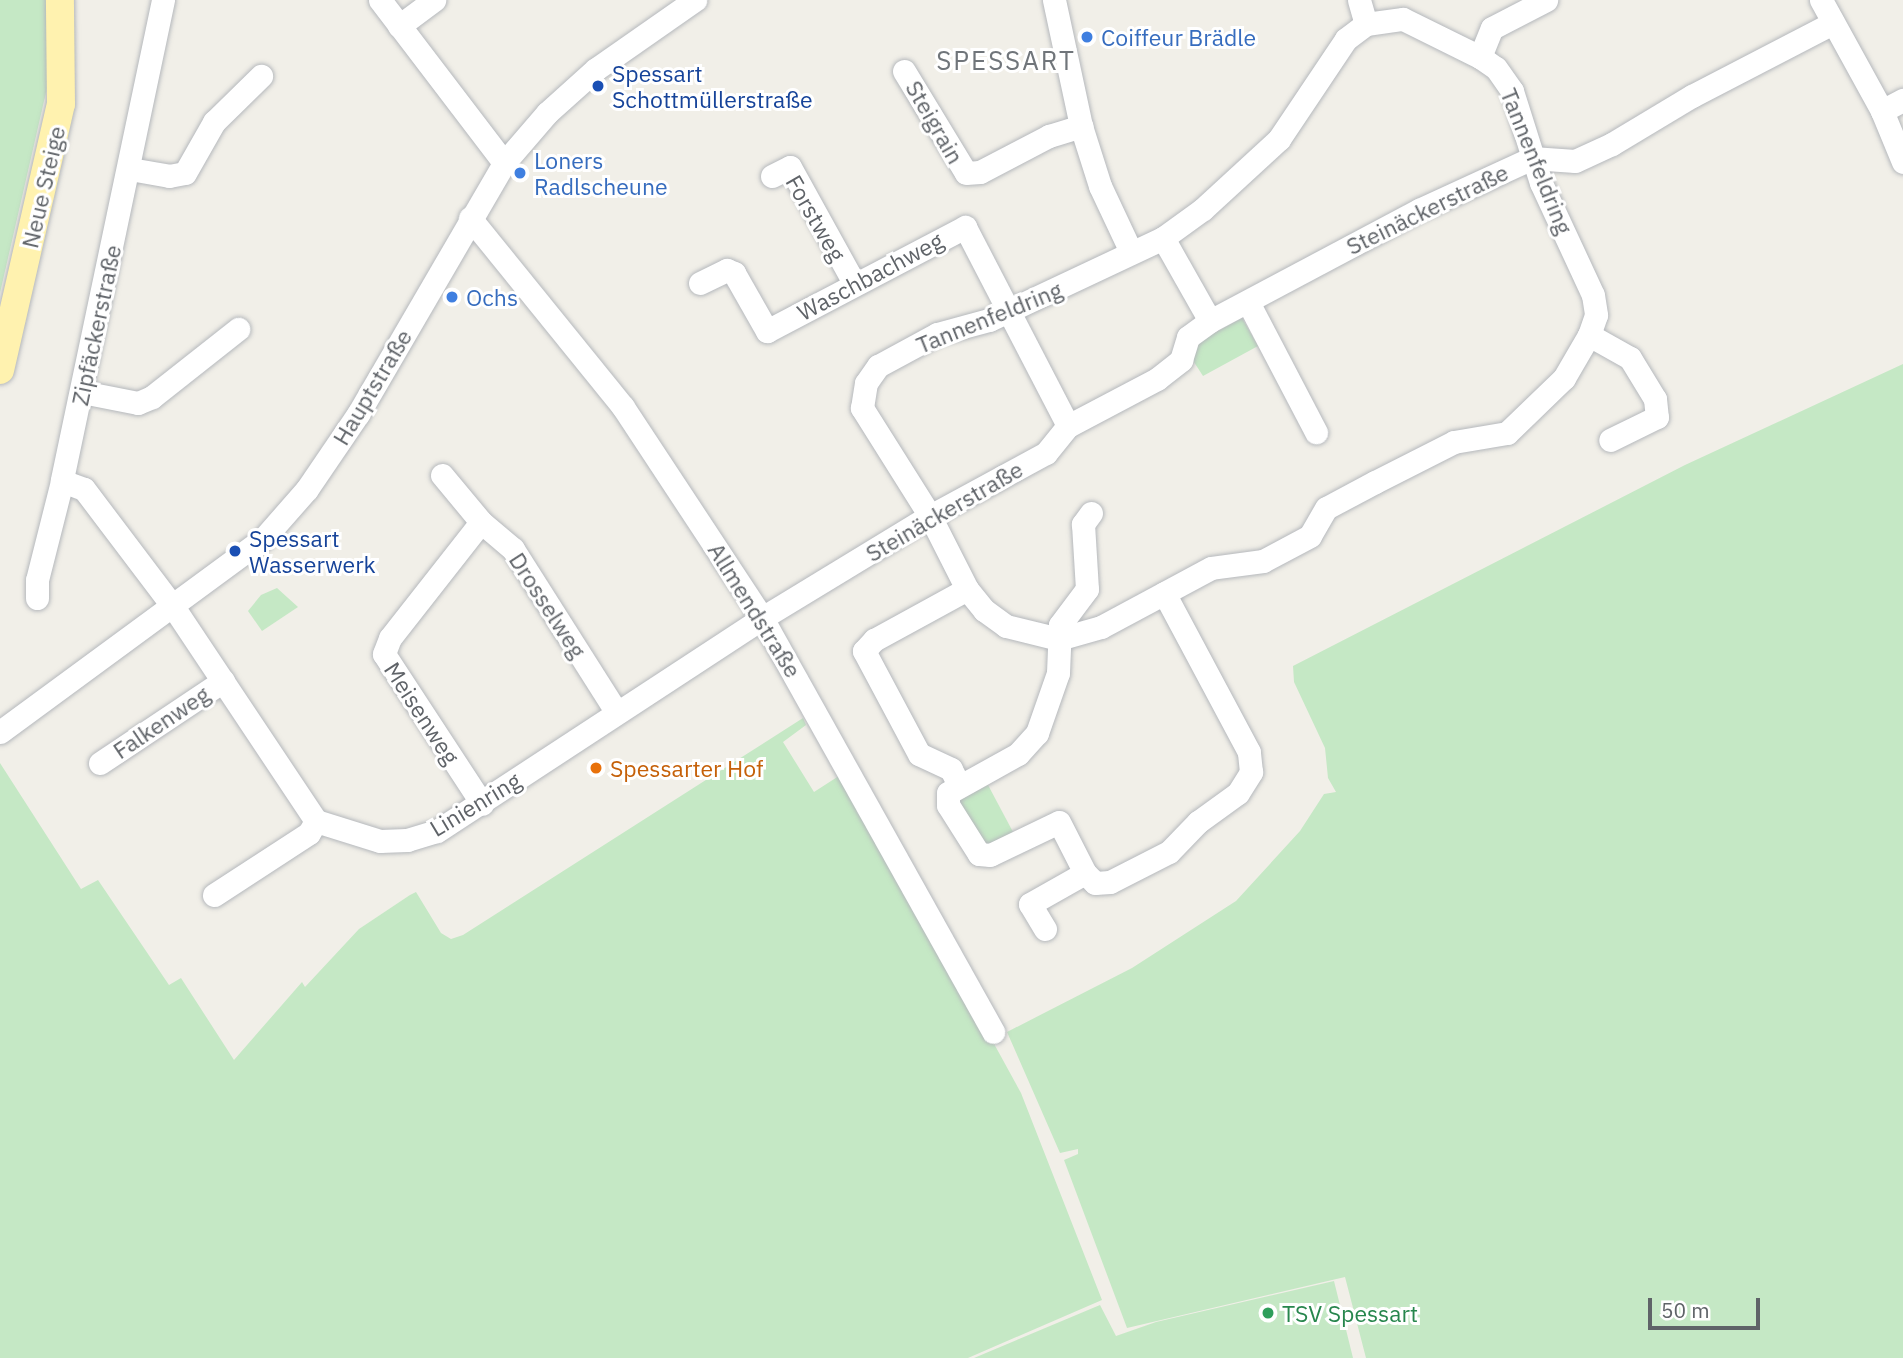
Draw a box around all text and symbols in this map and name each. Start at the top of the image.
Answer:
place label: Coiffeur Brädle [1101,23,1256,51]
marker: Coiffeur Brädle [1079,29,1095,45]
district label: SPESSART [937,45,1075,77]
place label: Spessart Schottmüllerstraße [612,59,813,113]
street label: Steigrain [900,76,970,168]
marker: Spessart Schottmüllerstraße [590,78,606,94]
street label: Tannenfeldring [1495,84,1579,238]
street label: Neue Steige [16,123,70,251]
place label: Loners Radlscheune [534,146,668,200]
street label: Steinäckerstraße [1342,158,1512,260]
marker: Loners Radlscheune [512,165,528,181]
street label: Forstweg [780,170,852,266]
street label: Waschbachweg [793,226,947,326]
street label: Zipfäckerstraße [66,242,126,408]
street label: Tannenfeldring [912,275,1066,359]
place label: Ochs [466,283,518,311]
marker: Ochs [444,289,460,305]
street label: Hauptstraße [327,324,417,450]
street label: Steinäckerstraße [861,455,1027,567]
place label: Spessart Wasserwerk [249,524,376,578]
street label: Allmendstraße [703,538,807,682]
marker: Spessart Wasserwerk [227,543,243,559]
street label: Drosselweg [504,547,592,663]
street label: Meisenweg [379,657,465,769]
street label: Falkenweg [108,680,214,764]
place label: Spessarter Hof [610,754,763,782]
marker: Spessarter Hof [588,760,604,776]
street label: Linienring [425,766,525,842]
scale bar [1651,1284,1763,1328]
text: 50 m [1661,1296,1710,1324]
place label: TSV Spessart [1282,1299,1418,1327]
marker: TSV Spessart [1260,1305,1276,1321]

